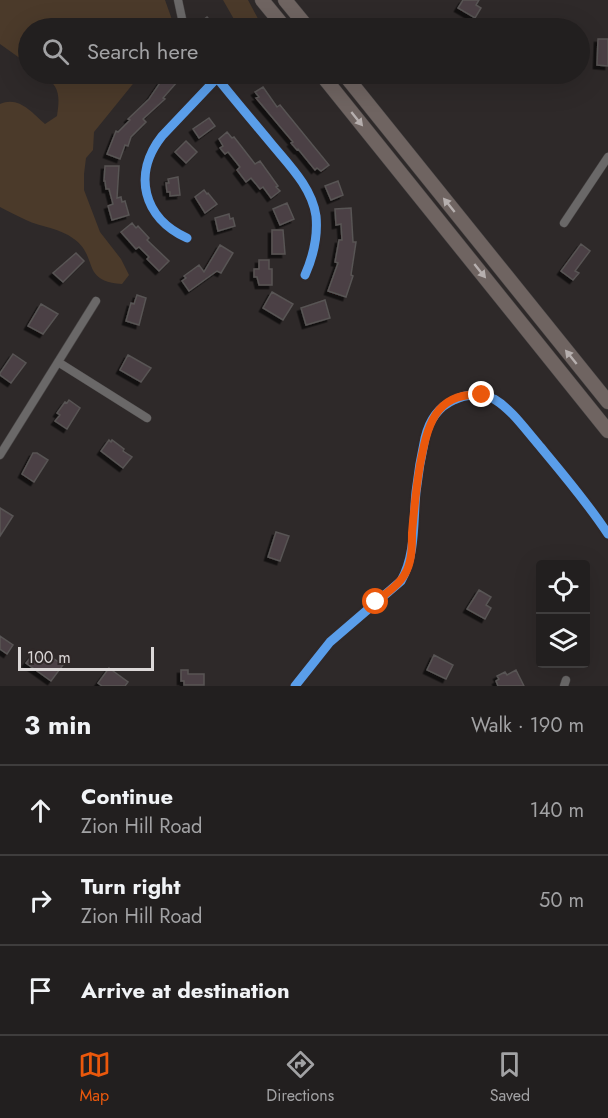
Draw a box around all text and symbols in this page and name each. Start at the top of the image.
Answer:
search box [18,18,590,84]
icon: search [39,35,72,68]
text: Search here [87,35,198,67]
one-way arrow [351,111,364,127]
one-way arrow [443,197,456,213]
one-way arrow [473,263,486,279]
one-way arrow [565,349,578,365]
route end [468,381,494,407]
map controls [536,560,590,668]
button: locate [536,560,590,614]
route start [362,588,388,614]
button: layers [536,614,590,668]
scale bar [18,644,154,672]
text: 100 m [27,646,71,669]
text: 3 min [24,706,91,744]
text: Walk · 190 m [471,711,584,740]
text: Continue [81,780,173,812]
icon: ahead [24,794,57,827]
text: 140 m [530,796,584,825]
text: Zion Hill Road [81,812,202,841]
text: Turn right [81,870,181,902]
icon: right [24,884,57,917]
text: 50 m [539,886,584,915]
text: Zion Hill Road [81,902,202,931]
icon: arrive [24,974,57,1007]
text: Arrive at destination [81,974,290,1006]
tab: Map [78,1048,111,1107]
tab: Directions [266,1048,334,1107]
tab: Saved [490,1048,530,1107]

